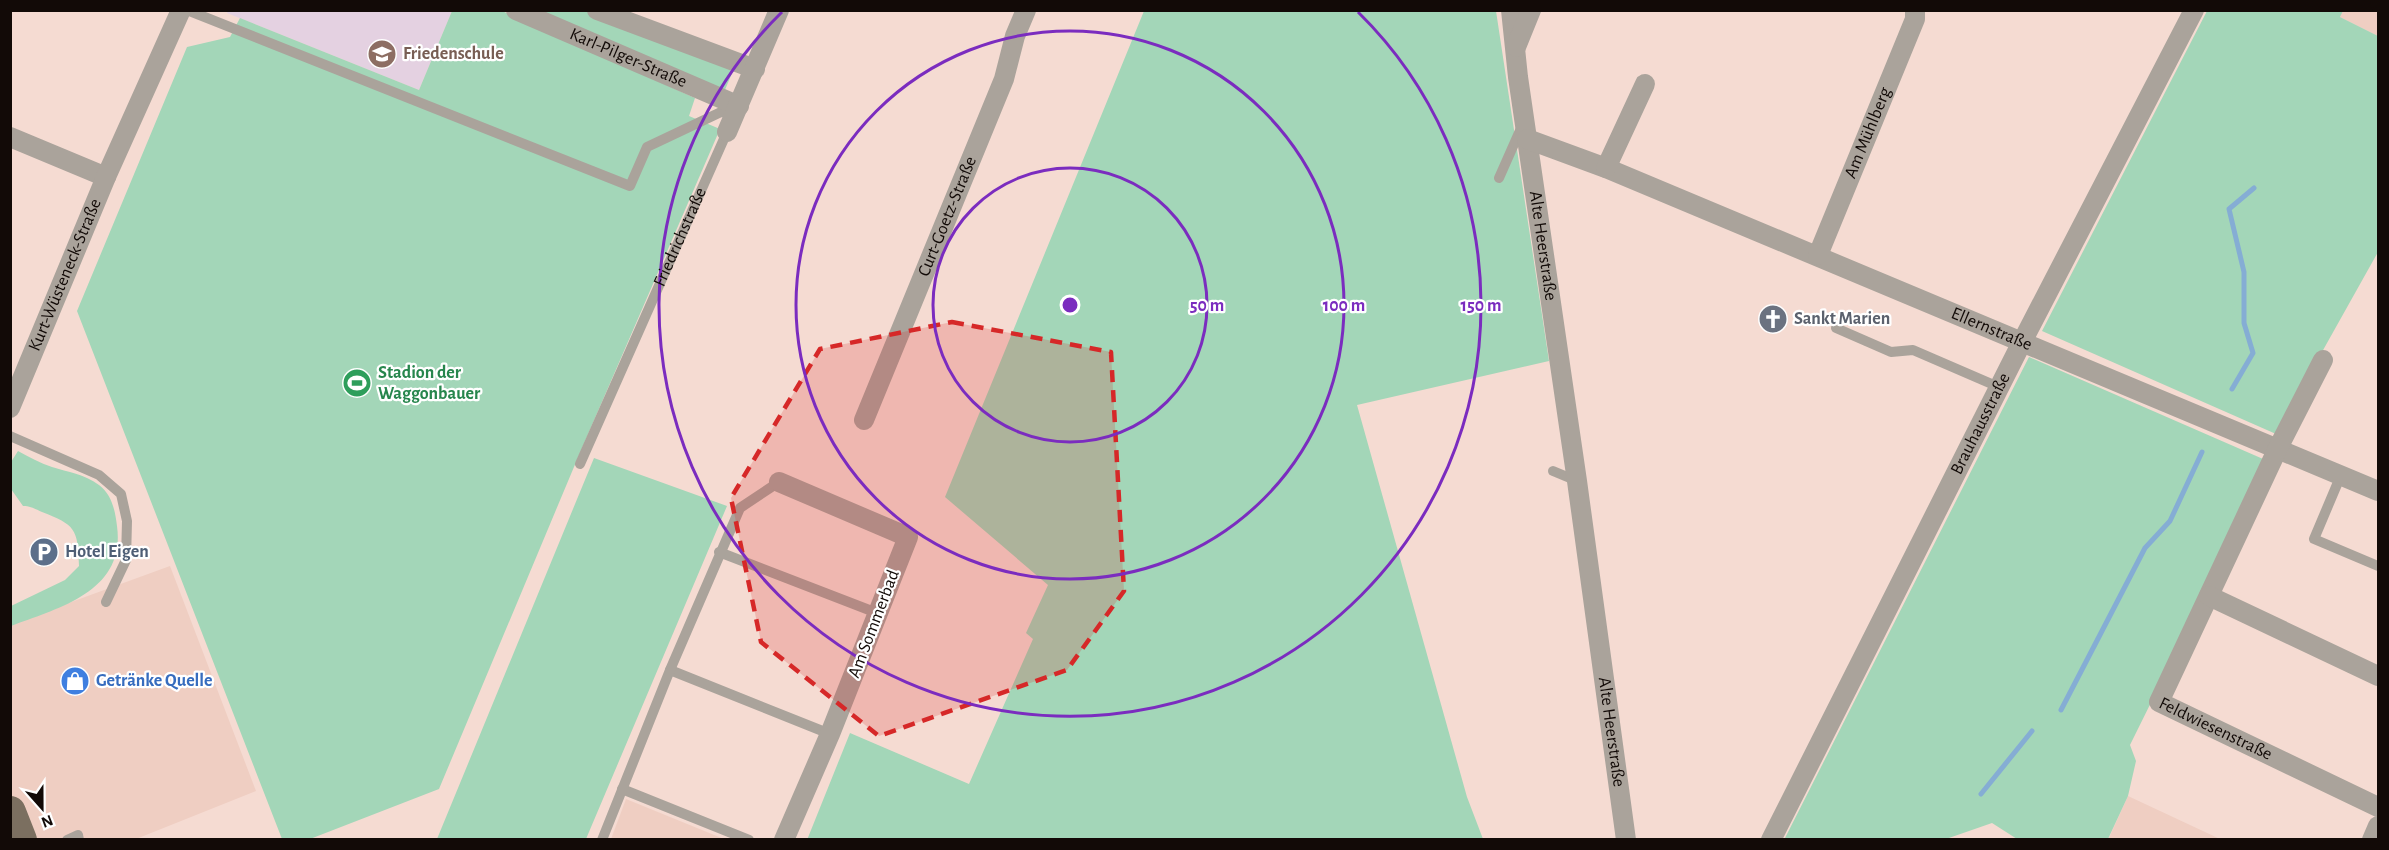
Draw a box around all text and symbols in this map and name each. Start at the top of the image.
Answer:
street label: Karl-Pilger-Straße [567,25,689,91]
school or university icon: Friedenschule [366,38,398,70]
place label: Friedenschule [403,45,504,63]
street label: Am Mühlberg [1841,85,1895,181]
street label: Curt-Goetz-Straße [915,154,980,279]
street label: Friedrichstraße [651,185,710,289]
street label: Alte Heerstraße [1526,190,1560,302]
street label: Kurt-Wüsteneck-Straße [26,196,105,354]
centre of rings [1060,295,1080,315]
text: 50 m [1190,297,1224,315]
text: 100 m [1323,297,1365,315]
text: 150 m [1461,297,1501,315]
church icon: Sankt Marien [1757,303,1789,335]
street label: Ellernstraße [1948,304,2034,354]
place label: Sankt Marien [1794,310,1890,328]
place label: Stadion der Waggonbauer [378,364,481,403]
sports icon: Stadion der Waggonbauer [341,367,373,399]
street label: Brauhausstraße [1948,370,2014,477]
parking icon: Hotel Eigen [28,536,60,568]
place label: Hotel Eigen [65,543,149,561]
street label: Am Sommerbad [845,568,903,680]
shop icon: Getränke Quelle [59,665,91,697]
place label: Getränke Quelle [96,672,213,690]
street label: Alte Heerstraße [1595,676,1628,788]
street label: Feldwiesenstraße [2156,694,2275,764]
north arrow [12,778,72,838]
text: N [39,812,55,831]

